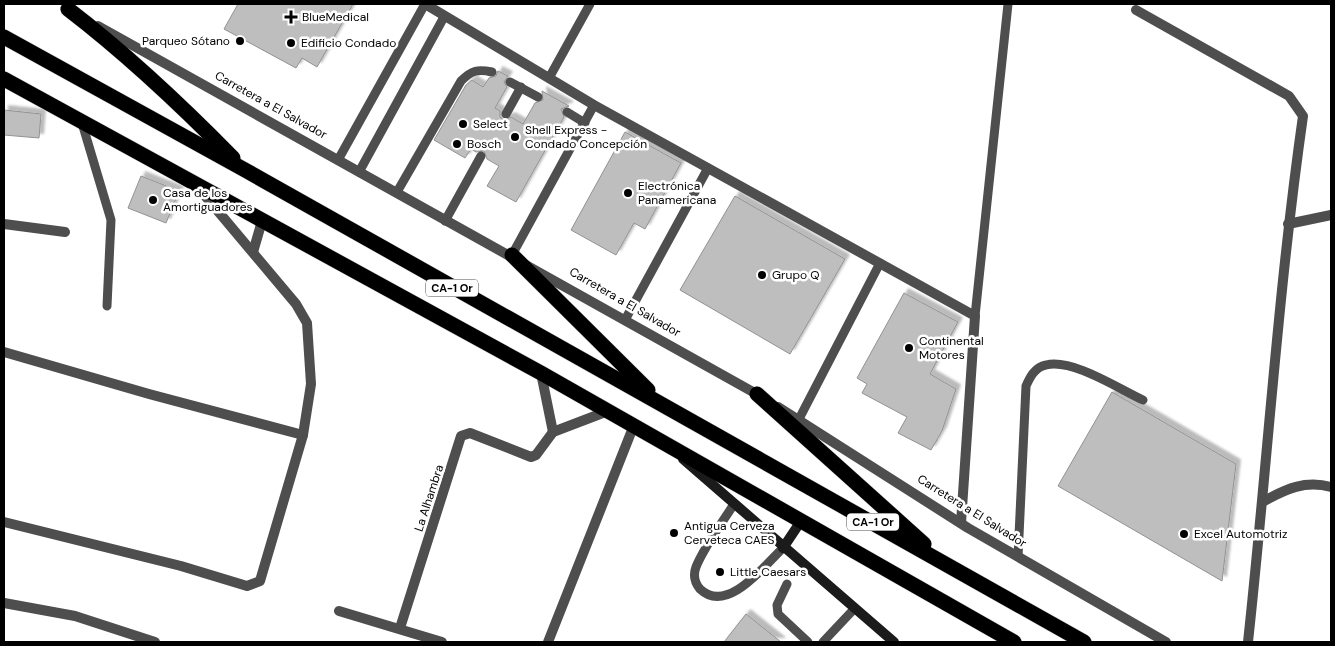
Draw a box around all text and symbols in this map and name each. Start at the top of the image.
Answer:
place label: BlueMedical [302,9,369,25]
marker: BlueMedical [284,10,298,24]
place label: Parqueo Sótano [142,33,230,49]
marker: Parqueo Sótano [234,35,246,47]
place label: Edificio Condado [301,35,396,51]
marker: Edificio Condado [285,37,297,49]
street label: Carretera a El Salvador [212,67,330,143]
place label: Select [473,116,508,132]
marker: Select [457,118,469,130]
place label: Shell Express - Condado Concepción [525,122,647,152]
marker: Shell Express - Condado Concepción [509,131,521,143]
place label: Bosch [467,136,501,152]
marker: Bosch [451,138,463,150]
place label: Electrónica Panamericana [638,178,716,208]
place label: Casa de los Amortiguadores [163,185,253,215]
marker: Electrónica Panamericana [622,187,634,199]
marker: Casa de los Amortiguadores [147,194,159,206]
street label: Carretera a El Salvador [566,264,684,341]
place label: Grupo Q [772,267,820,283]
marker: Grupo Q [756,269,768,281]
road number: CA-1 Or [426,280,478,296]
place label: Continental Motores [919,333,984,363]
marker: Continental Motores [903,342,915,354]
street label: La Alhambra [411,463,447,533]
street label: Carretera a El Salvador [914,471,1030,551]
road number: CA-1 Or [847,514,899,530]
place label: Antigua Cerveza Cerveteca CAES [684,518,775,548]
place label: Excel Automotriz [1194,526,1287,542]
marker: Antigua Cerveza Cerveteca CAES [668,527,680,539]
marker: Excel Automotriz [1178,528,1190,540]
place label: Little Caesars [730,564,806,580]
marker: Little Caesars [714,566,726,578]

